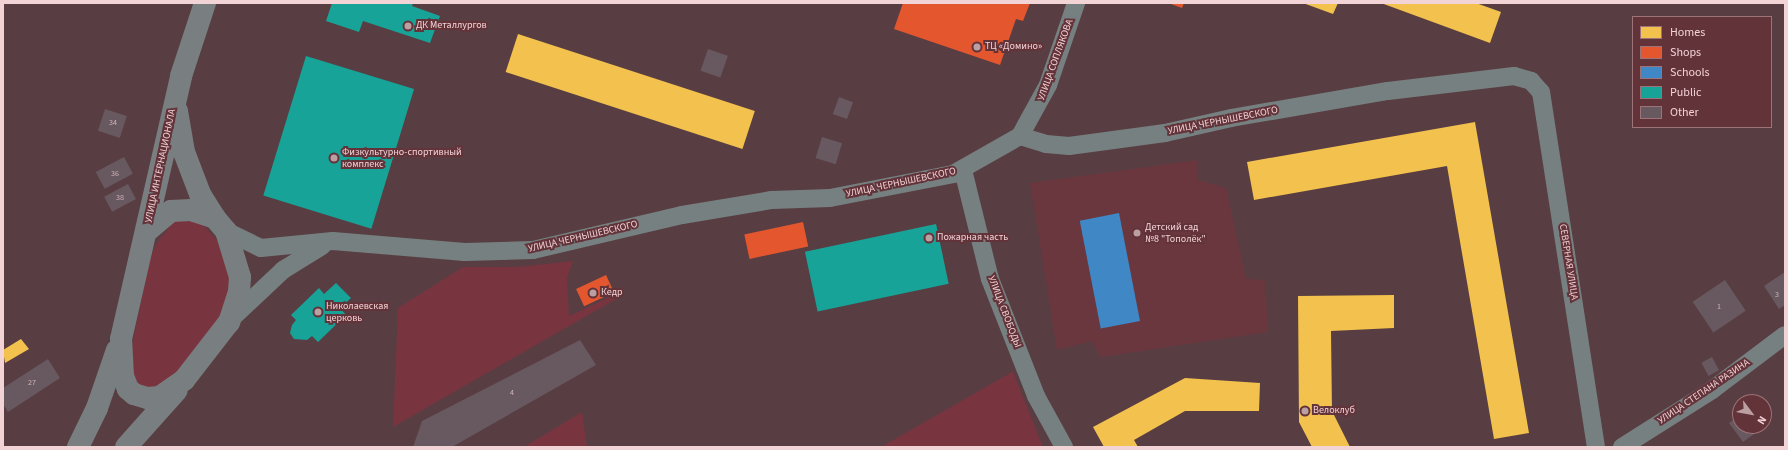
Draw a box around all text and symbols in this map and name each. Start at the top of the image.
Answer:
legend [1632,16,1772,128]
street label: УЛИЦА СОПЛЯКОВА [1036,18,1076,102]
place label: ДК Металлургов [416,20,487,32]
marker: ДК Металлургов [403,21,413,31]
text: Homes [1670,24,1705,41]
place label: ТЦ «Домино» [985,41,1042,53]
marker: ТЦ «Домино» [972,42,982,52]
text: Shops [1670,44,1701,61]
text: Schools [1670,64,1710,81]
text: Public [1670,84,1701,101]
street label: УЛИЦА ЧЕРНЫШЕВСКОГО [1167,104,1279,138]
text: Other [1670,104,1699,121]
street label: УЛИЦА ИНТЕРНАЦИОНАЛА [143,108,179,224]
house number: 34 [109,118,117,128]
place label: Физкультурно-спортивный комплекс [342,146,462,170]
marker: Физкультурно-спортивный комплекс [329,153,339,163]
street label: УЛИЦА ЧЕРНЫШЕВСКОГО [845,166,957,200]
house number: 36 [111,169,119,179]
house number: 38 [116,193,124,203]
street label: УЛИЦА ЧЕРНЫШЕВСКОГО [527,219,639,255]
place label: Детский сад №8 "Тополёк" [1145,221,1206,244]
street label: СЕВЕРНАЯ УЛИЦА [1556,223,1580,301]
marker: Детский сад №8 "Тополёк" [1132,228,1142,238]
place label: Пожарная часть [937,232,1008,244]
marker: Пожарная часть [924,233,934,243]
street label: УЛИЦА СВОБОДЫ [985,274,1023,350]
place label: Кедр [601,287,623,299]
marker: Кедр [588,288,598,298]
house number: 3 [1775,290,1779,300]
place label: Николаевская церковь [326,300,388,324]
house number: 1 [1717,302,1721,312]
marker: Николаевская церковь [313,307,323,317]
street label: УЛИЦА СТЕПАНА РАЗИНА [1656,357,1752,427]
house number: 27 [28,378,36,388]
house number: 4 [510,388,514,398]
north arrow [1732,394,1772,434]
place label: Велоклуб [1313,405,1355,417]
marker: Велоклуб [1300,406,1310,416]
text: N [1753,413,1770,427]

